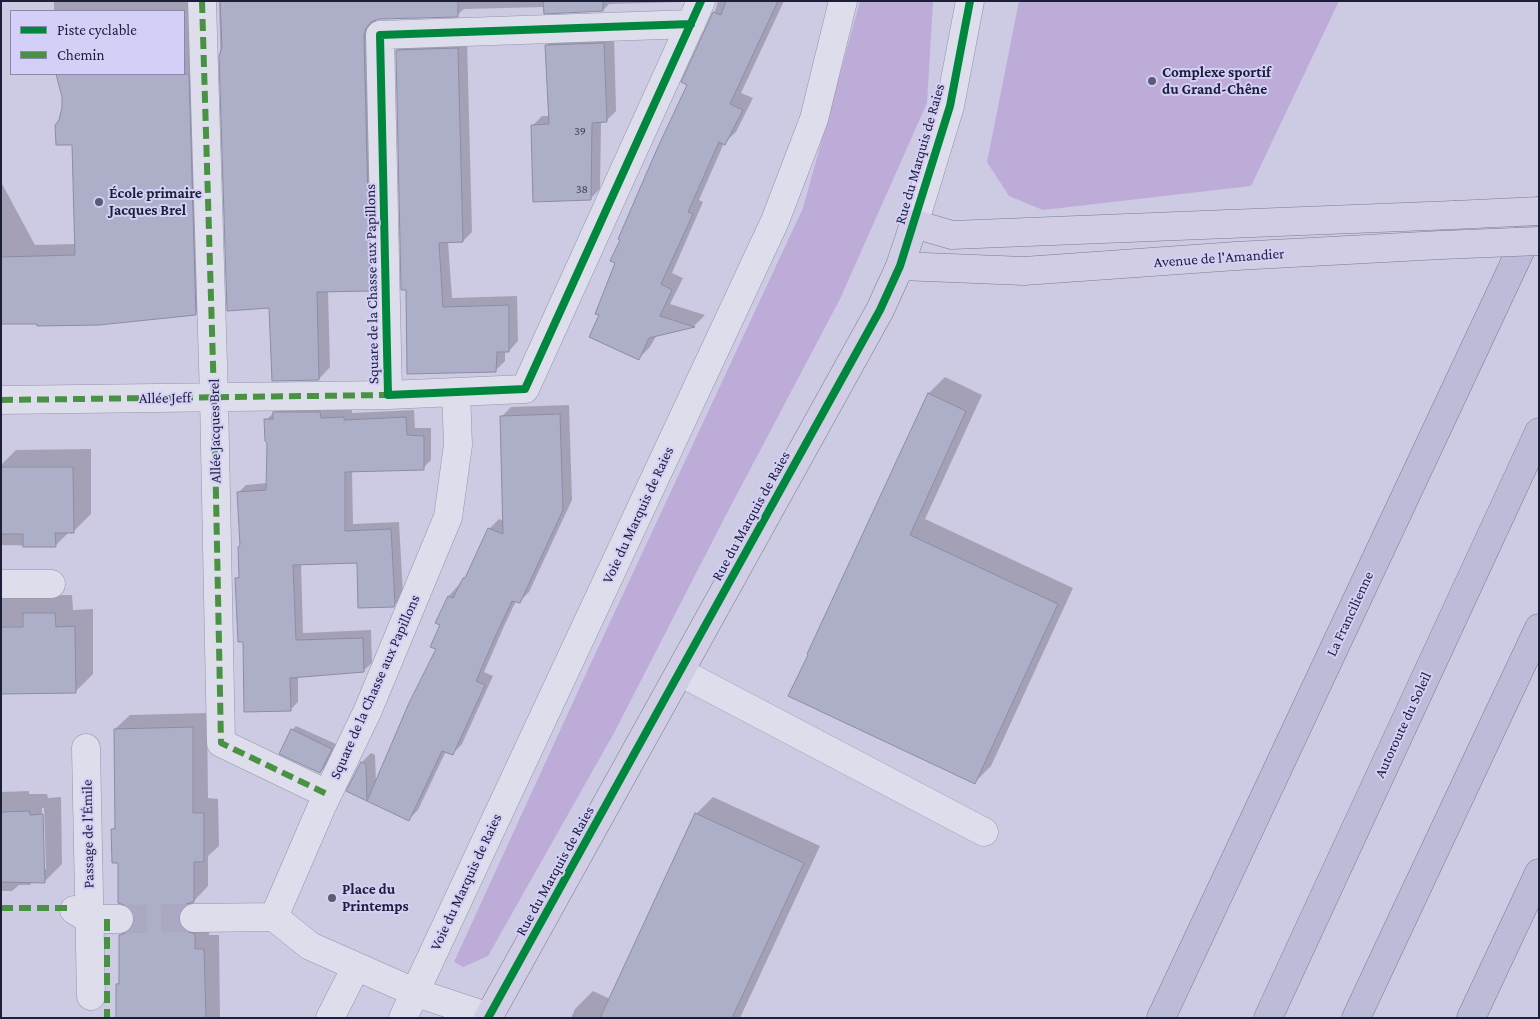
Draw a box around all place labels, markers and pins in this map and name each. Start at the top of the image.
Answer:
place label: Complexe sportif du Grand-Chêne [1162,63,1271,98]
marker: Complexe sportif du Grand-Chêne [1146,75,1158,87]
place label: École primaire Jacques Brel [109,184,202,219]
marker: École primaire Jacques Brel [93,196,105,208]
place label: Place du Printemps [342,880,409,915]
marker: Place du Printemps [326,892,338,904]

